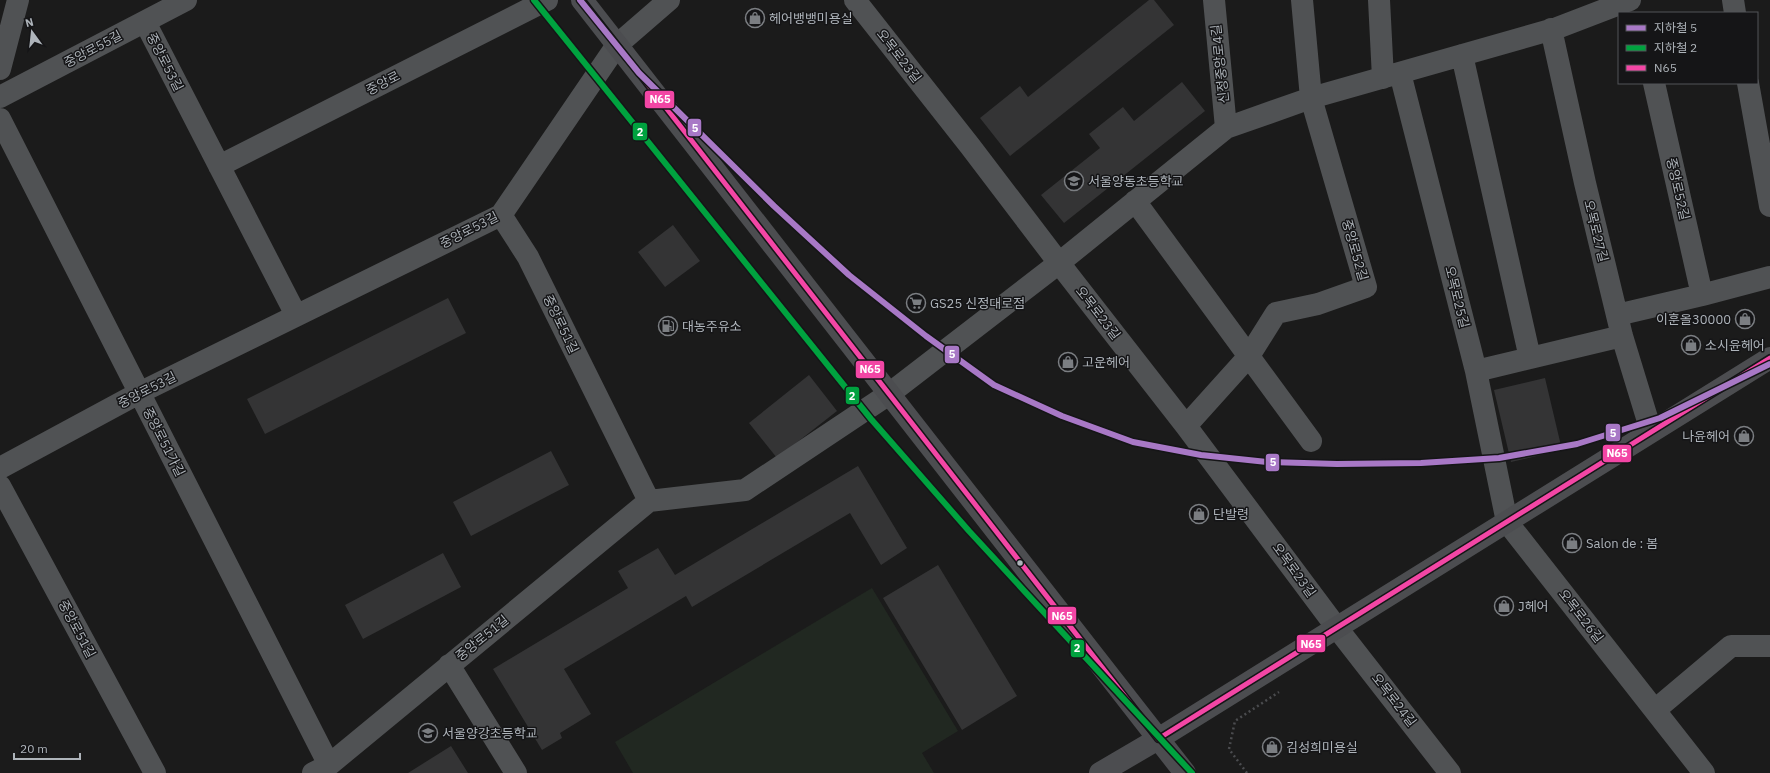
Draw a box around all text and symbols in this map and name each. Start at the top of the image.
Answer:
shop icon: 헤어뱅뱅미용실 [744,7,766,29]
place label: 헤어뱅뱅미용실 [769,10,853,27]
north arrow [12,12,52,52]
legend [1618,12,1758,84]
text: N [24,15,35,30]
text: 지하철 5 [1654,20,1697,35]
street label: 신정중앙로4길 [1207,24,1233,104]
street label: 오목로23길 [873,26,925,86]
street label: 중앙로55길 [61,27,125,71]
street label: 중앙로53길 [143,30,187,94]
text: 지하철 2 [1654,40,1697,55]
text: N65 [1654,60,1677,75]
street label: 중앙로 [363,67,403,99]
line badge: N65 [644,90,675,109]
text: N65 [649,92,671,106]
line badge: 5 [687,118,702,137]
text: 5 [692,121,699,135]
line badge: 2 [632,122,648,141]
text: 2 [637,125,644,139]
street label: 중앙로52길 [1663,156,1693,222]
school or university icon: 서울양동초등학교 [1063,170,1085,192]
place label: 서울양동초등학교 [1088,173,1184,190]
street label: 오목로27길 [1580,198,1612,264]
street label: 중앙로53길 [437,208,501,252]
street label: 중앙로52길 [1338,217,1372,283]
street label: 오목로25길 [1441,264,1473,330]
street label: 오목로23길 [1072,283,1124,343]
street label: 중앙로51길 [539,292,583,356]
supermarket icon: GS25 신정대로점 [905,292,927,314]
place label: GS25 신정대로점 [930,295,1025,312]
shop icon: 이훈올30000 [1734,308,1756,330]
place label: 이훈올30000 [1656,311,1731,328]
fuel station icon: 대농주유소 [657,315,679,337]
place label: 대농주유소 [682,318,742,335]
shop icon: 소시윤헤어 [1680,334,1702,356]
place label: 소시윤헤어 [1705,337,1765,354]
line badge: 5 [944,345,960,364]
text: 5 [949,347,956,361]
shop icon: 고운헤어 [1057,351,1079,373]
place label: 고운헤어 [1082,354,1130,371]
line badge: N65 [855,360,885,379]
text: N65 [859,362,881,376]
street label: 중앙로53길 [115,368,179,412]
line badge: 2 [845,386,860,405]
text: 2 [849,389,856,403]
street label: 중앙로51가길 [139,405,189,479]
line badge: 5 [1605,423,1621,442]
shop icon: 나윤헤어 [1733,425,1755,447]
text: 5 [1610,426,1617,440]
place label: 나윤헤어 [1682,428,1730,445]
line badge: N65 [1602,444,1632,463]
text: N65 [1606,446,1628,460]
line badge: 5 [1265,453,1280,472]
text: 5 [1270,455,1277,469]
shop icon: 단발령 [1188,503,1210,525]
place label: 단발령 [1213,506,1249,523]
shop icon: Salon de : 봄 [1561,532,1583,554]
place label: Salon de : 봄 [1586,535,1658,552]
street label: 오목로23길 [1268,539,1320,601]
unlabelled marker [1015,558,1025,568]
street label: 오목로26길 [1555,586,1607,646]
shop icon: J헤어 [1493,595,1515,617]
street label: 중앙로51길 [55,597,99,661]
place label: J헤어 [1518,598,1549,615]
line badge: N65 [1047,606,1077,625]
text: N65 [1051,609,1073,623]
street label: 중앙로51길 [452,611,512,665]
line badge: N65 [1296,634,1326,653]
text: N65 [1300,637,1322,651]
line badge: 2 [1070,639,1085,658]
text: 2 [1074,641,1081,655]
street label: 오목로24길 [1368,670,1420,730]
school or university icon: 서울양강초등학교 [417,722,439,744]
place label: 서울양강초등학교 [442,725,538,742]
scale bar [14,735,80,761]
shop icon: 김성희미용실 [1261,736,1283,758]
place label: 김성희미용실 [1286,739,1358,756]
text: 20 m [20,741,48,756]

